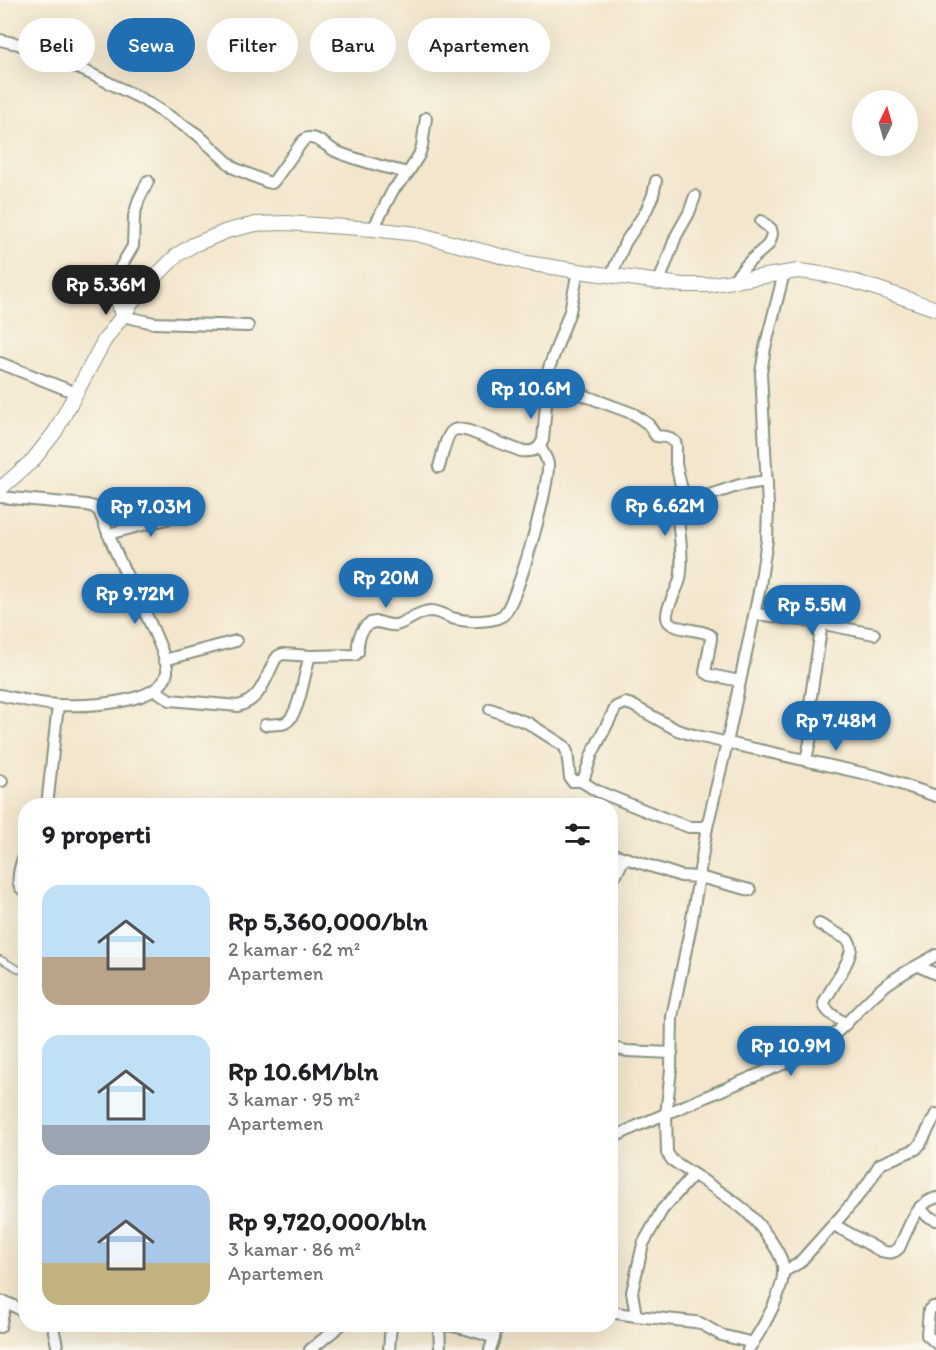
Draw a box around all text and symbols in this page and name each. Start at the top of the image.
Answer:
chip: Beli [18,18,95,72]
chip: Sewa [107,18,195,72]
chip: Filter [207,18,298,72]
chip: Baru [310,18,396,72]
chip: Apartemen [408,18,550,72]
north arrow [852,90,918,156]
map controls [852,90,918,156]
pin: Rp 5.36M [44,265,168,316]
text: Rp 5.36M [66,272,146,296]
pin: Rp 10.6M [469,369,593,420]
text: Rp 10.6M [491,376,571,400]
pin: Rp 6.62M [603,486,727,537]
pin: Rp 7.03M [89,487,213,538]
text: Rp 6.62M [625,493,705,517]
text: Rp 7.03M [111,494,191,518]
pin: Rp 20M [337,558,435,609]
text: Rp 20M [353,565,419,589]
pin: Rp 9.72M [73,574,197,625]
text: Rp 9.72M [96,581,174,605]
pin: Rp 5.5M [757,585,867,636]
text: Rp 5.5M [777,592,847,616]
pin: Rp 7.48M [774,701,898,752]
text: Rp 7.48M [796,708,876,732]
text: 9 properti [42,818,151,850]
icon: filters [561,818,594,851]
text: Rp 5,360,000/bln [228,905,428,937]
icon: home [90,909,162,981]
text: 2 kamar · 62 m² [228,937,360,961]
text: Apartemen [228,961,323,985]
pin: Rp 10.9M [729,1026,853,1077]
text: Rp 10.9M [751,1033,831,1057]
text: Rp 10.6M/bln [228,1055,379,1087]
icon: home [90,1059,162,1131]
text: 3 kamar · 95 m² [228,1087,360,1111]
text: Apartemen [228,1111,323,1135]
text: Rp 9,720,000/bln [228,1205,426,1237]
icon: home [90,1209,162,1281]
text: 3 kamar · 86 m² [228,1237,361,1261]
text: Apartemen [228,1261,323,1285]

